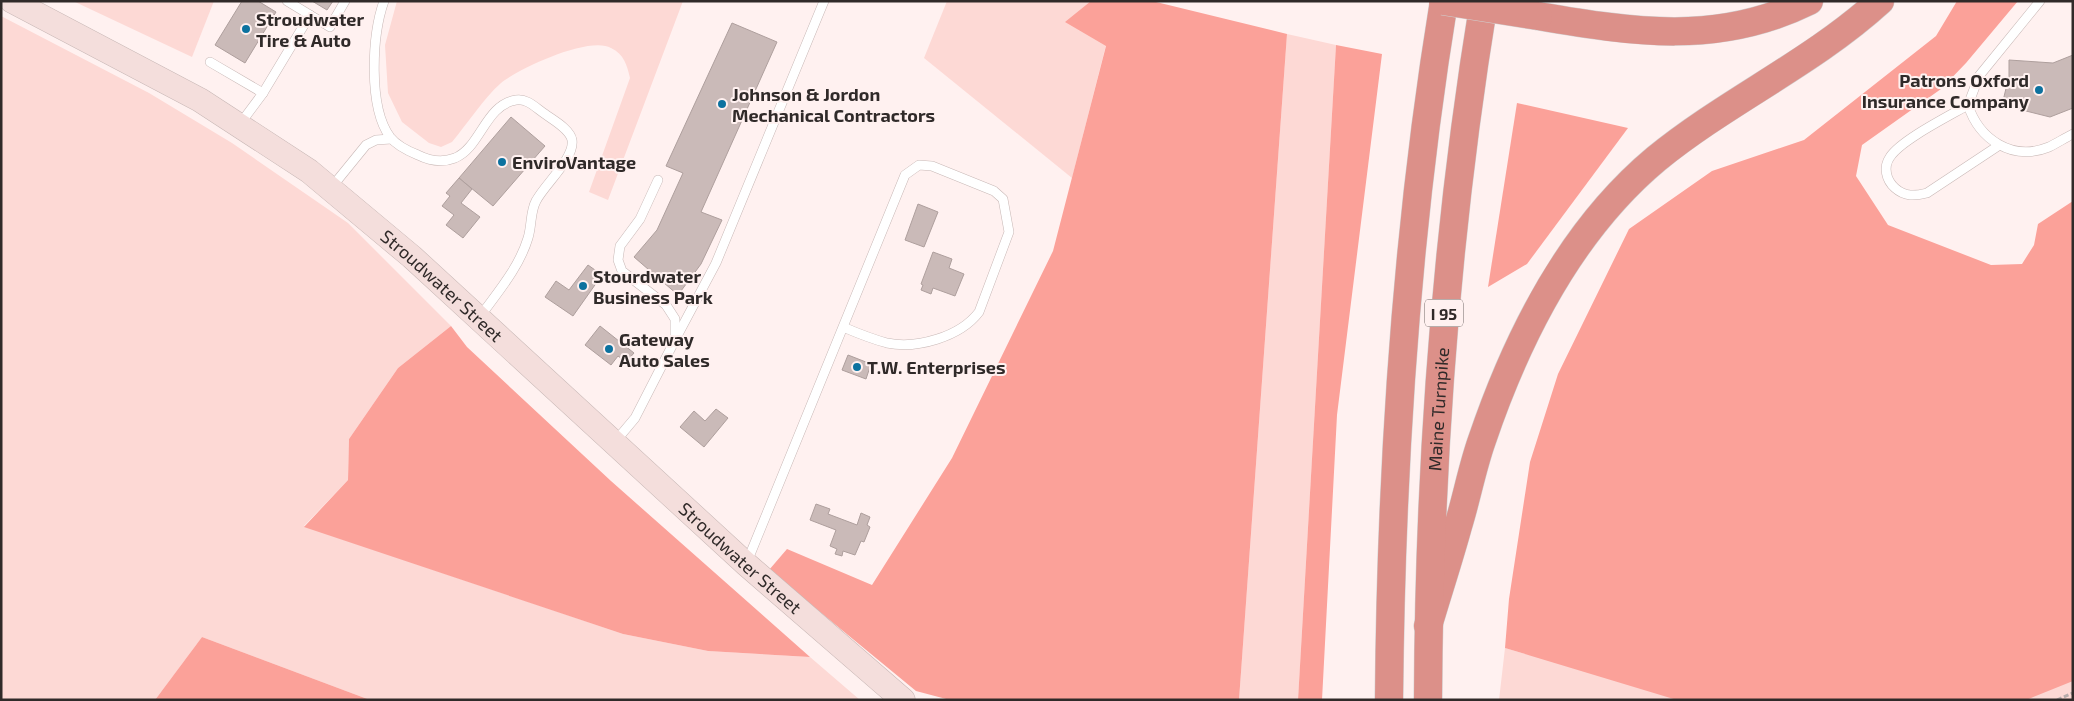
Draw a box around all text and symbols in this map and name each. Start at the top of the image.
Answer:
place label: Stroudwater Tire & Auto [256,8,364,51]
marker: Stroudwater Tire & Auto [240,23,252,35]
place label: Patrons Oxford Insurance Company [1862,69,2030,112]
place label: Johnson & Jordon Mechanical Contractors [732,83,935,126]
marker: Patrons Oxford Insurance Company [2033,84,2045,96]
marker: Johnson & Jordon Mechanical Contractors [716,98,728,110]
place label: EnviroVantage [512,151,636,173]
marker: EnviroVantage [496,156,508,168]
street label: Stroudwater Street [376,225,508,346]
place label: Stourdwater Business Park [593,265,713,308]
marker: Stourdwater Business Park [577,280,589,292]
road number: I 95 [1425,300,1463,326]
place label: Gateway Auto Sales [619,328,710,371]
marker: Gateway Auto Sales [603,343,615,355]
street label: Maine Turnpike [1423,346,1453,472]
place label: T.W. Enterprises [867,356,1006,378]
marker: T.W. Enterprises [851,361,863,373]
street label: Stroudwater Street [675,497,806,618]

